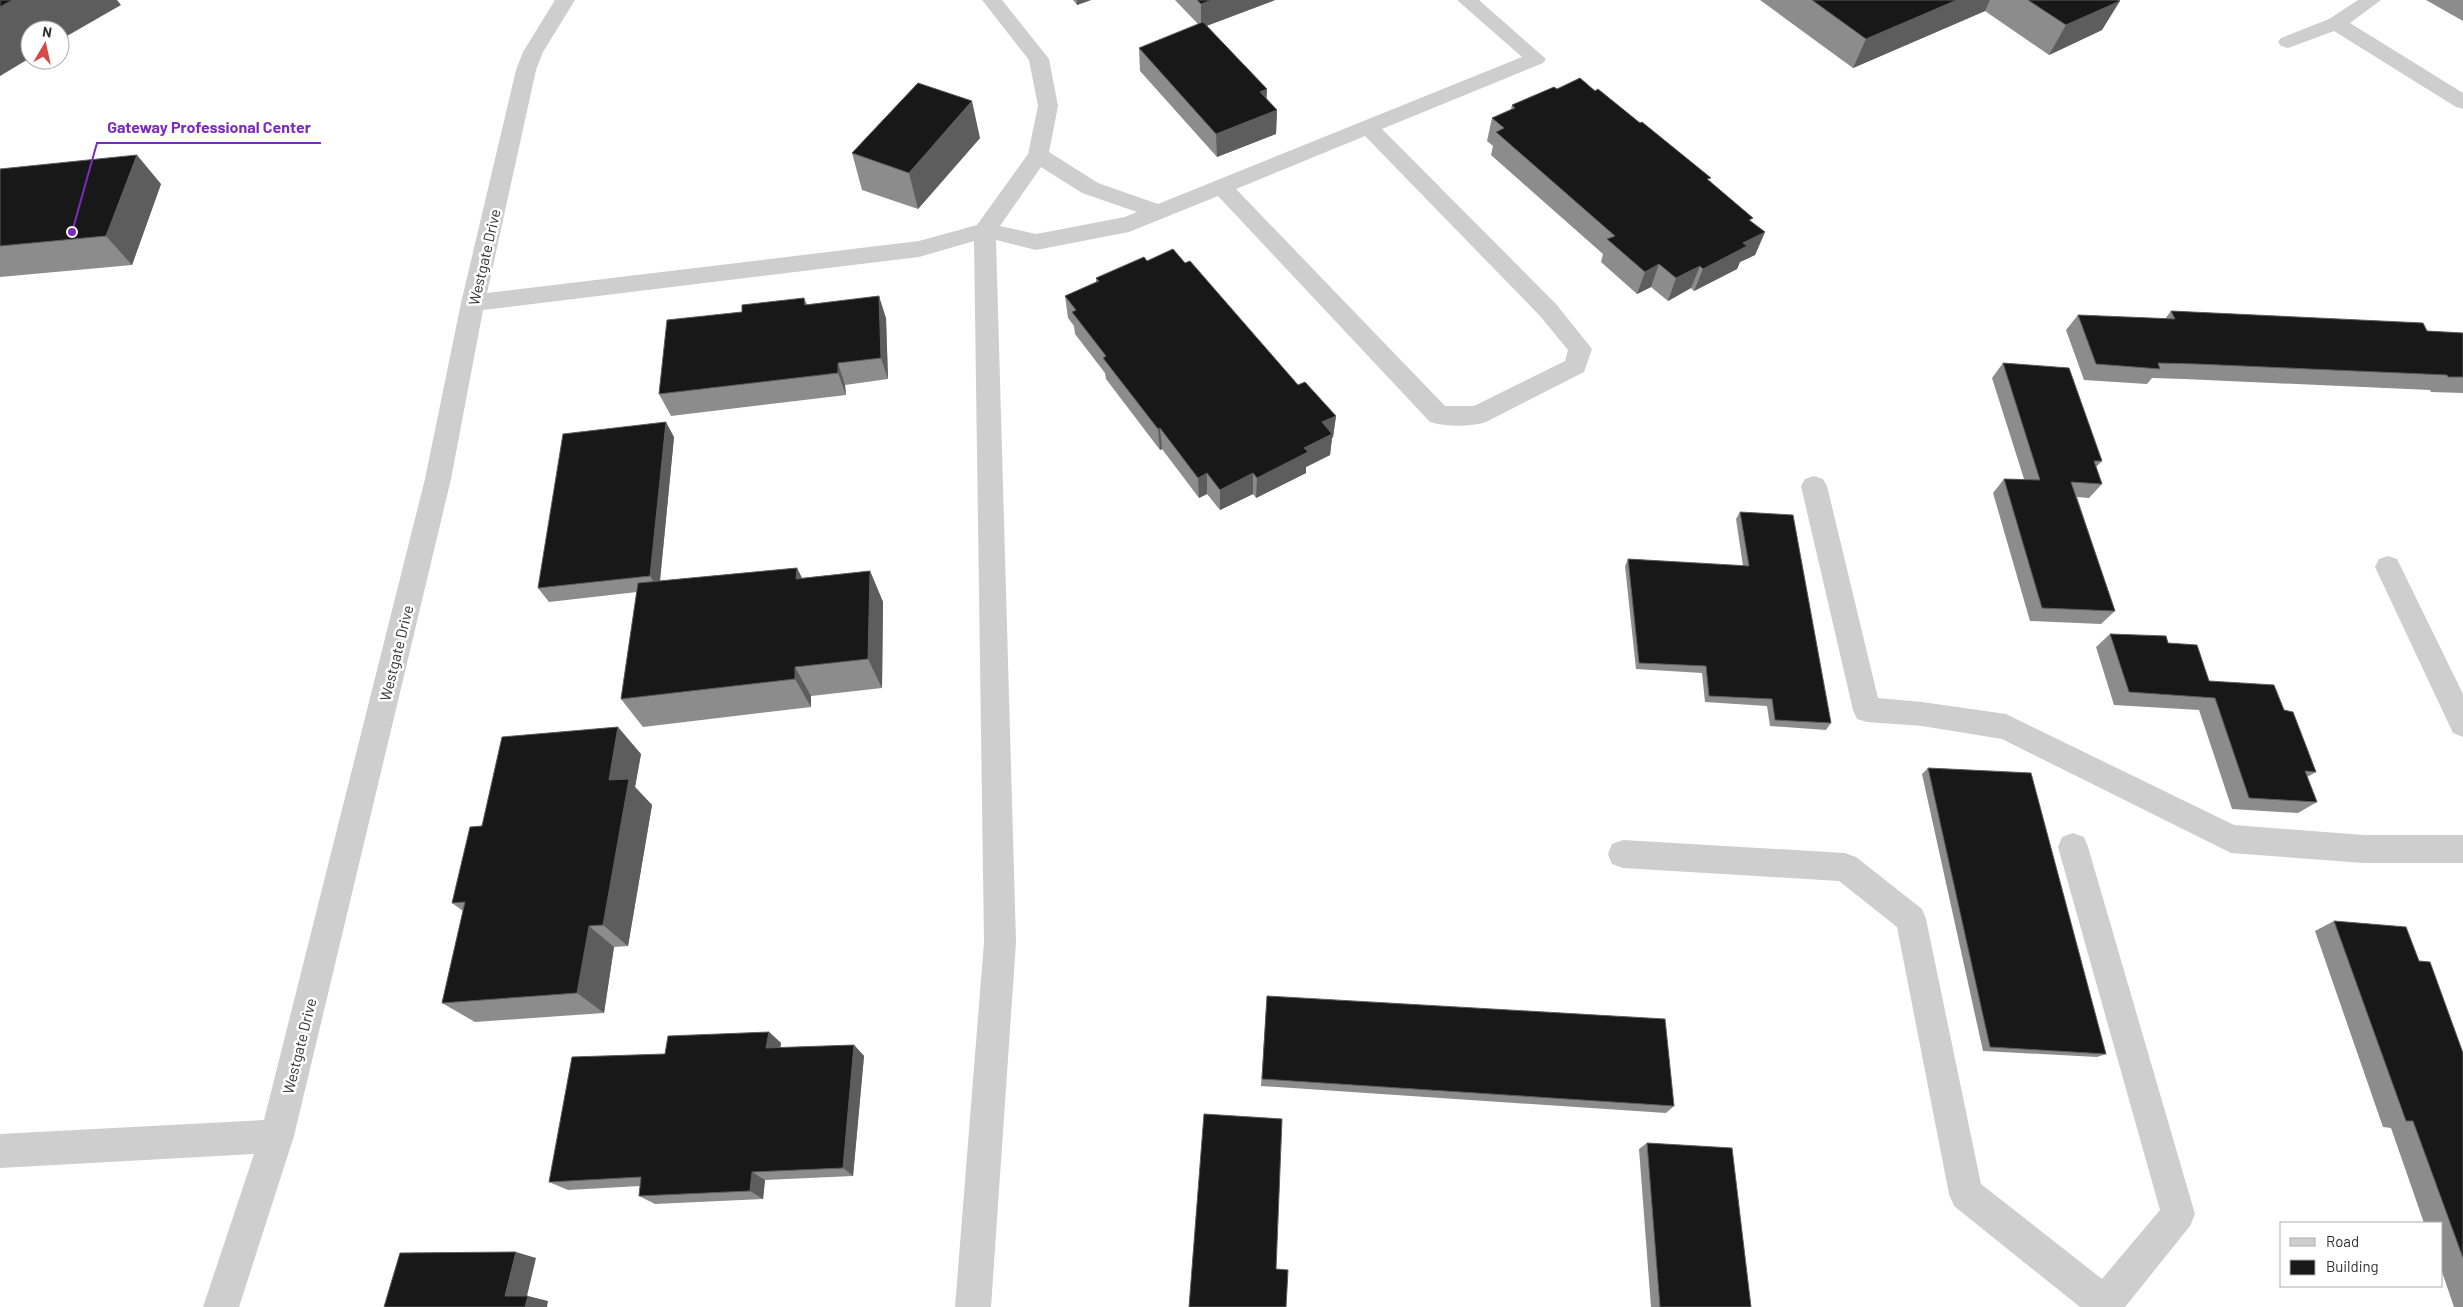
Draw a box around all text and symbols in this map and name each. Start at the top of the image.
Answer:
north arrow [20,20,70,70]
text: N [41,23,53,41]
callout: Gateway Professional Center [97,112,321,143]
text: Gateway Professional Center [107,117,311,136]
street label: Westgate Drive [464,207,504,307]
street label: Westgate Drive [375,603,417,703]
street label: Westgate Drive [278,996,320,1096]
legend [2280,1222,2443,1287]
text: Road [2326,1232,2359,1250]
text: Building [2326,1257,2379,1275]

